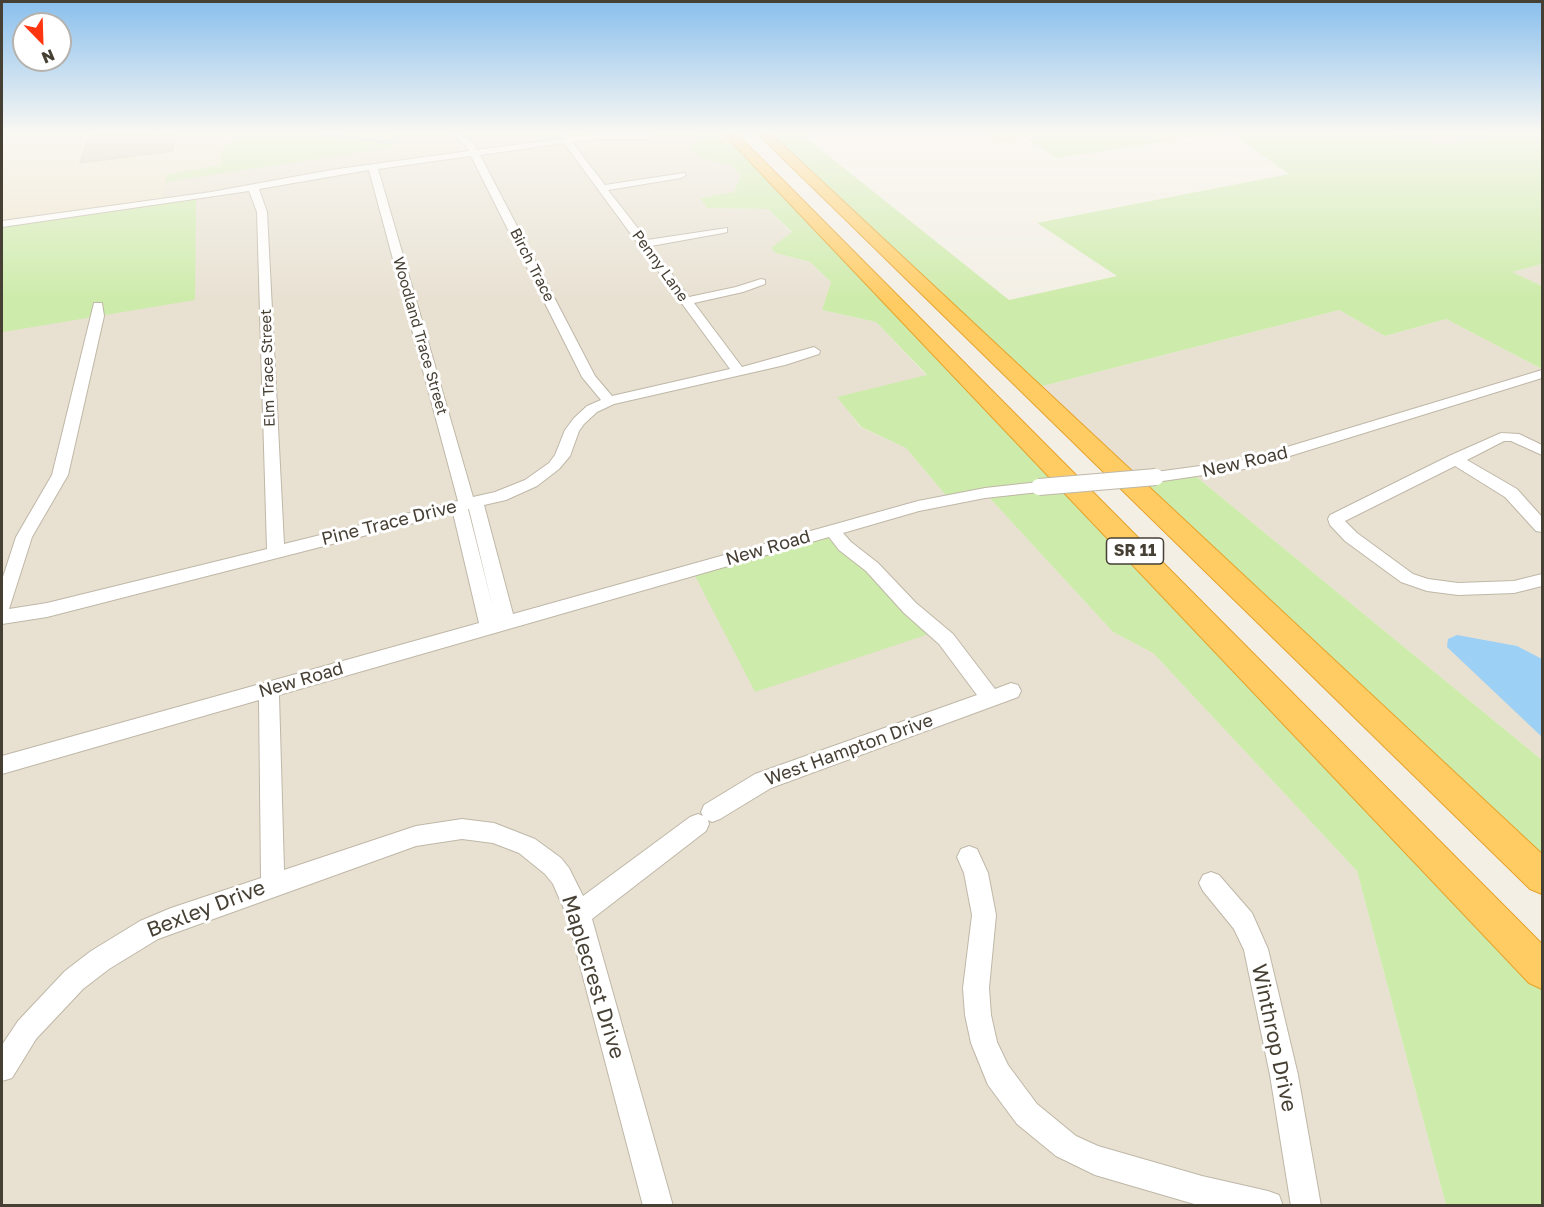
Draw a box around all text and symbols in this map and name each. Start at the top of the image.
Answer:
north arrow [12,12,72,72]
text: N [39,45,58,68]
street label: Birch Trace [506,225,558,305]
street label: Penny Lane [628,227,692,305]
street label: Woodland Trace Street [389,255,451,417]
street label: Elm Trace Street [257,309,279,427]
street label: New Road [1200,442,1290,482]
street label: Pine Trace Drive [319,496,459,550]
street label: New Road [723,526,813,570]
road number: SR 11 [1106,538,1164,564]
street label: New Road [256,658,346,702]
street label: West Hampton Drive [762,710,936,790]
street label: Bexley Drive [143,875,269,943]
street label: Maplecrest Drive [556,892,630,1062]
street label: Winthrop Drive [1246,962,1302,1114]

